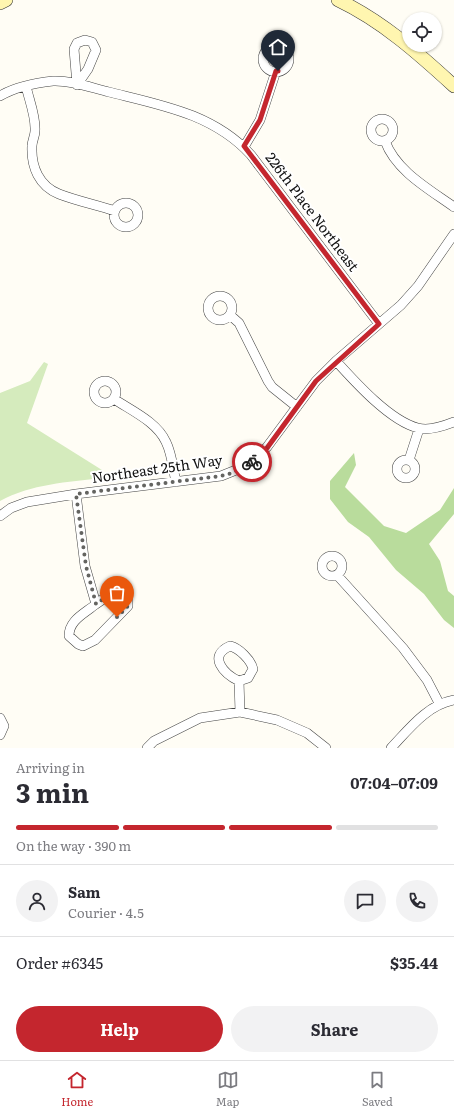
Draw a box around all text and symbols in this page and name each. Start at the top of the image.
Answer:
map controls [402,12,442,52]
button: locate [402,12,442,52]
pin [261,30,295,71]
icon: home [267,36,289,58]
street label: 226th Place Northeast [261,148,364,275]
courier [232,442,272,482]
street label: Northeast 25th Way [90,449,224,487]
icon: bike [241,451,263,473]
pin [100,576,134,617]
icon: bag [106,582,128,604]
text: Arriving in [16,758,85,777]
text: 07:04–07:09 [350,771,438,794]
text: 3 min [16,772,89,811]
text: On the way · 390 m [16,836,131,855]
button: person [16,880,58,922]
text: Sam [68,880,101,903]
button: chat [344,880,386,922]
button: phone [396,880,438,922]
text: Courier · 4.5 [68,903,144,922]
text: Order #6345 [16,951,103,974]
text: $35.44 [390,951,438,974]
button: Help [16,1006,223,1052]
button: Share [231,1006,438,1052]
tab: Home [61,1069,93,1109]
tab: Map [216,1069,239,1109]
tab: Saved [362,1069,393,1109]

